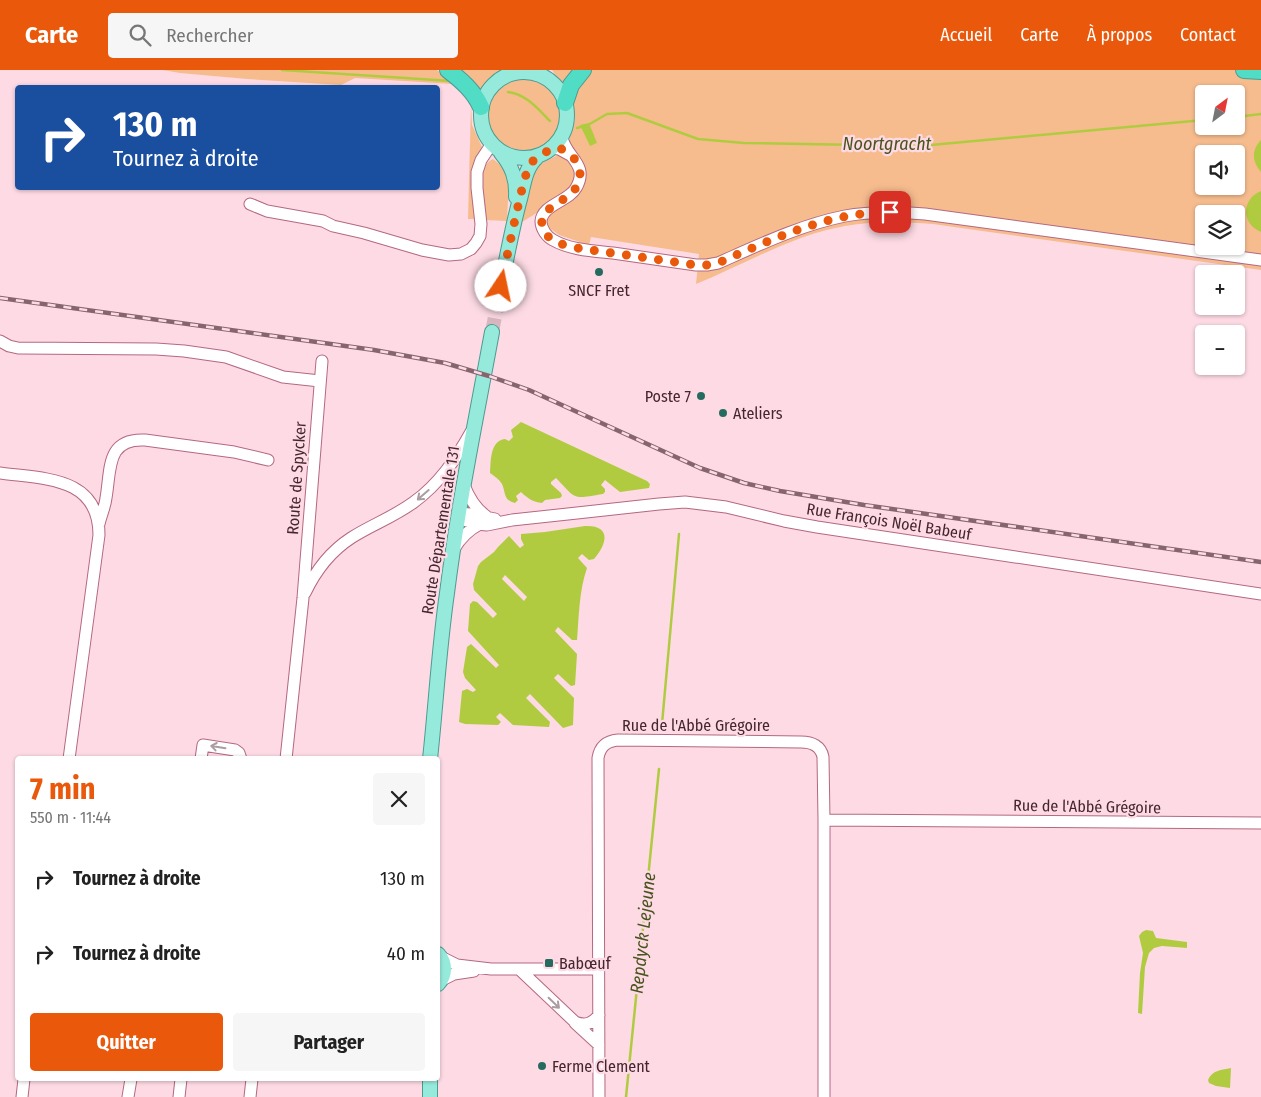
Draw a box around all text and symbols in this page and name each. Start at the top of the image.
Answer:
search box [108,13,458,58]
text: Carte [25,21,78,49]
icon: search [126,21,154,49]
text: Rechercher [166,24,253,47]
text: Accueil [940,24,992,46]
text: Carte [1020,24,1059,46]
text: À propos [1087,24,1152,46]
text: Contact [1180,24,1236,46]
north arrow [1195,85,1245,135]
map controls [1195,85,1245,375]
text: 130 m [113,103,197,145]
icon: right [30,105,95,170]
water label: Noortgracht [843,133,932,155]
text: Tournez à droite [113,145,259,172]
button: sound [1195,145,1245,195]
pin [869,191,911,233]
icon: arrive [876,198,904,226]
button: layers [1195,205,1245,255]
position arrow [474,259,526,311]
button: + [1195,265,1245,315]
marker: SNCF Fret [593,266,605,278]
place label: SNCF Fret [568,281,630,300]
button: − [1195,325,1245,375]
place label: Poste 7 [645,387,692,406]
marker: Poste 7 [695,390,707,402]
place label: Ateliers [733,404,783,423]
marker: Ateliers [717,407,729,419]
street label: Route de Spycker [283,420,310,535]
street label: Route Départementale 131 [418,444,463,616]
one-way arrow [417,489,430,500]
street label: Rue François Noël Babeuf [805,499,974,544]
street label: Rue de l'Abbé Grégoire [622,716,770,735]
one-way arrow [210,742,226,752]
text: 7 min [30,771,95,807]
button: close [373,773,425,825]
street label: Rue de l'Abbé Grégoire [1013,796,1161,817]
text: 550 m · 11:44 [30,808,111,827]
icon: right [30,865,58,893]
text: Tournez à droite [73,867,201,890]
text: 130 m [380,867,425,890]
water label: Repdyck Lejeune [626,871,660,995]
icon: right [30,940,58,968]
text: Tournez à droite [73,942,201,965]
text: 40 m [387,942,425,965]
place label: Babœuf [559,954,612,973]
marker: Babœuf [543,957,555,969]
one-way arrow [548,997,561,1009]
button: Quitter [30,1013,223,1071]
button: Partager [233,1013,425,1071]
place label: Ferme Clement [552,1057,651,1076]
marker: Ferme Clement [536,1060,548,1072]

